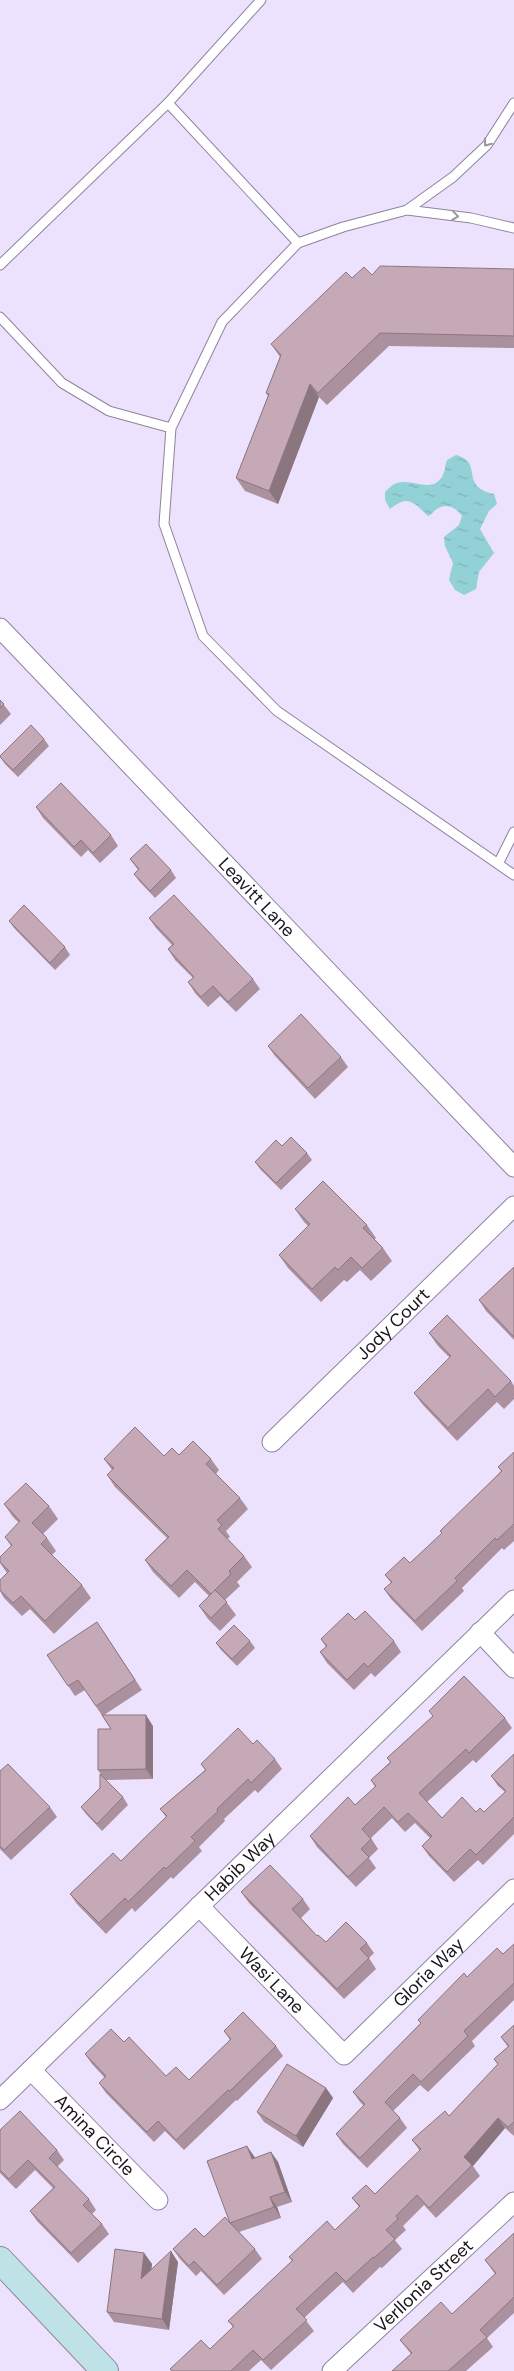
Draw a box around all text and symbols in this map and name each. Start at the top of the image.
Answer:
one-way arrow [484,138,493,147]
one-way arrow [451,210,459,221]
street label: Leavitt Lane [213,852,300,942]
street label: Jody Court [351,1283,435,1365]
street label: Habib Way [200,1826,281,1906]
street label: Gloria Way [388,1932,469,2013]
street label: Wasi Lane [234,1942,310,2019]
street label: Amina Circle [49,2089,140,2181]
street label: Verllonia Street [369,2234,478,2338]

